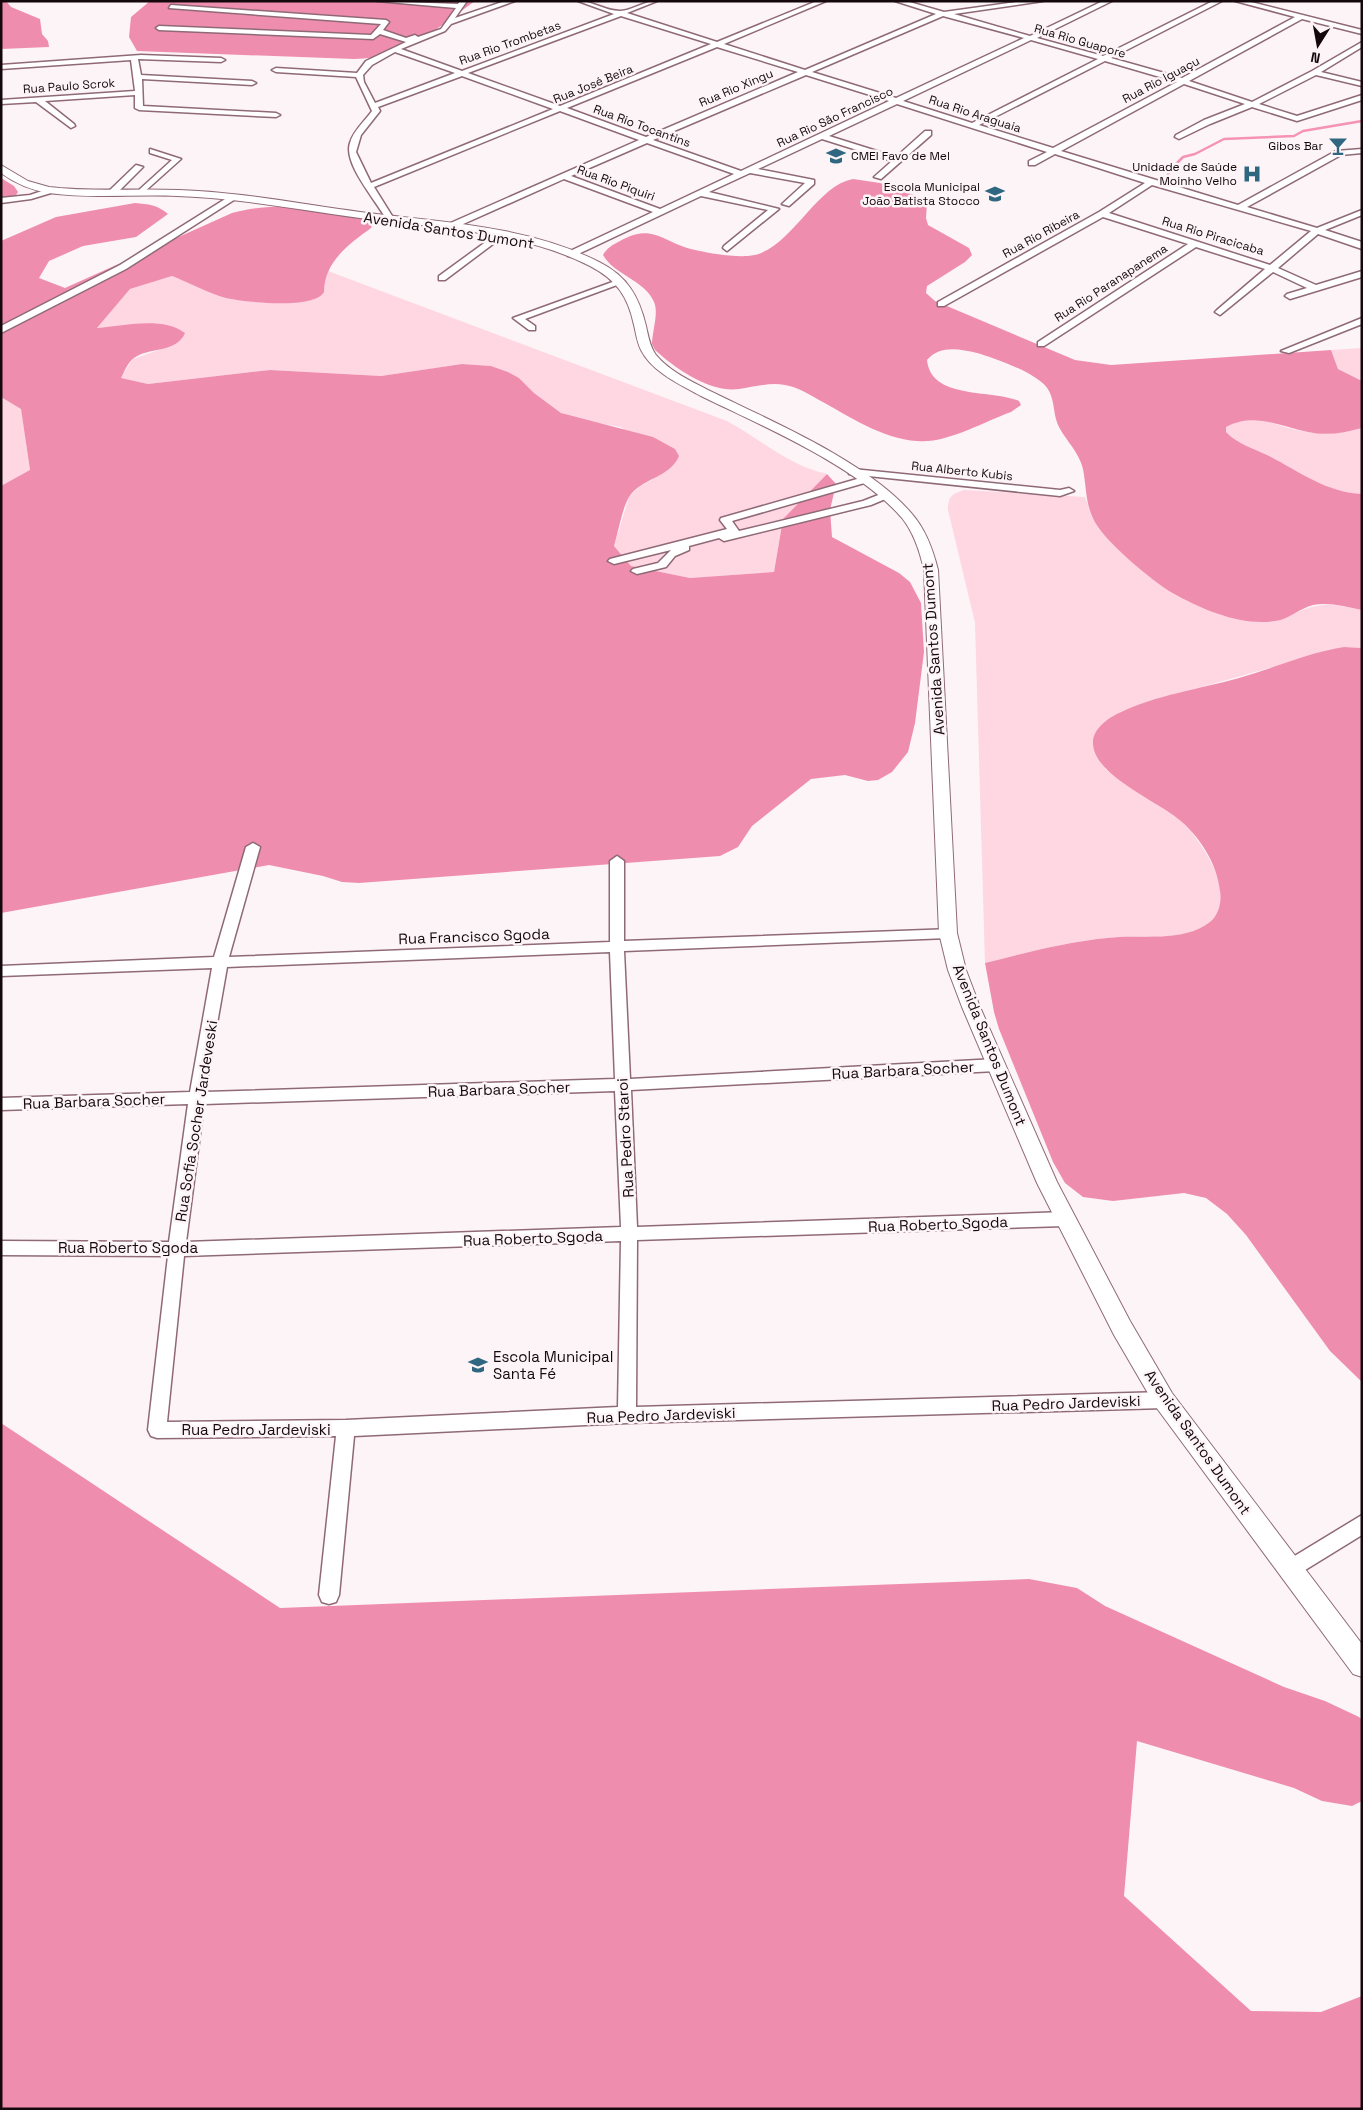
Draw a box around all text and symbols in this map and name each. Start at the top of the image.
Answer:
street label: Rua Rio Trombetas [457,17,563,69]
street label: Rua Rio Guapore [1032,20,1128,62]
north arrow [1293,20,1343,70]
text: N [1309,48,1322,67]
street label: Rua Rio Iguaçu [1120,53,1202,107]
street label: Rua José Beira [551,61,635,107]
street label: Rua Rio Xingu [697,65,775,111]
street label: Rua Paulo Scrok [22,75,116,97]
street label: Rua Rio São Francisco [774,83,896,151]
street label: Rua Rio Araguaia [927,92,1023,136]
street label: Rua Rio Tocantins [591,101,693,151]
bar icon: Gibos Bar [1327,135,1349,157]
place label: Gibos Bar [1268,138,1323,154]
school or university icon: CMEI Favo de Mel [825,145,847,167]
place label: CMEI Favo de Mel [851,148,950,164]
place label: Unidade de Saúde Moinho Velho [1132,159,1237,189]
street label: Rua Rio Piquiri [575,162,657,204]
hospital icon: Unidade de Saúde Moinho Velho [1241,163,1263,185]
place label: Escola Municipal João Batista Stocco [862,179,980,209]
school or university icon: Escola Municipal João Batista Stocco [984,183,1006,205]
street label: Rua Rio Ribeira [1000,206,1082,262]
street label: Avenida Santos Dumont [362,207,536,253]
street label: Rua Rio Piracicaba [1160,213,1266,259]
street label: Rua Rio Paranapanema [1051,240,1171,326]
street label: Rua Alberto Kubis [910,458,1014,484]
street label: Avenida Santos Dumont [918,562,948,736]
street label: Rua Francisco Sgoda [398,924,550,948]
street label: Avenida Santos Dumont [949,961,1031,1129]
street label: Rua Sofia Socher Jardeveski [171,1019,221,1223]
street label: Rua Barbara Socher [831,1057,975,1083]
street label: Rua Barbara Socher [427,1077,571,1101]
street label: Rua Pedro Staroi [612,1078,638,1198]
street label: Rua Barbara Socher [22,1089,166,1113]
street label: Rua Roberto Sgoda [868,1212,1009,1236]
street label: Rua Roberto Sgoda [463,1226,604,1250]
street label: Rua Roberto Sgoda [58,1238,198,1257]
place label: Escola Municipal Santa Fé [493,1347,613,1383]
school or university icon: Escola Municipal Santa Fé [467,1354,489,1376]
street label: Avenida Santos Dumont [1141,1366,1255,1518]
street label: Rua Pedro Jardeviski [991,1391,1141,1415]
street label: Rua Pedro Jardeviski [586,1403,736,1427]
street label: Rua Pedro Jardeviski [181,1420,331,1439]

